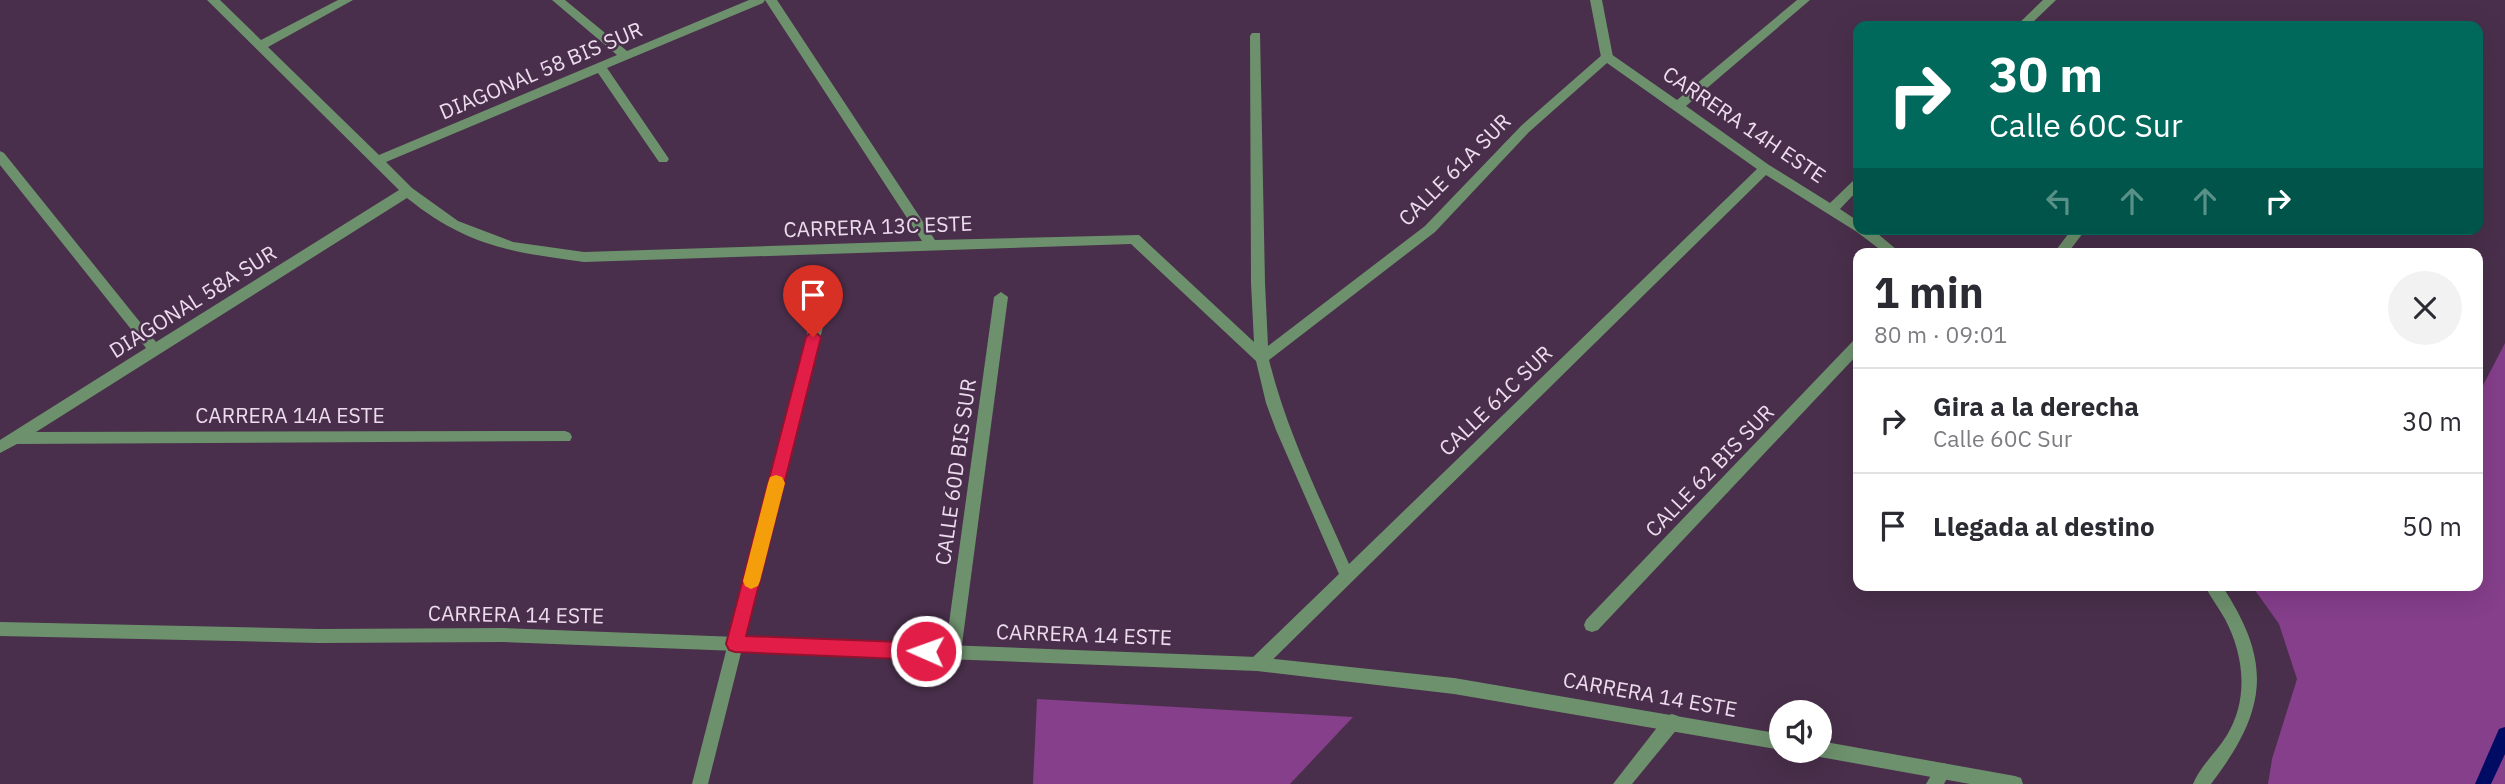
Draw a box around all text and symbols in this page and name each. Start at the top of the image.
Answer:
street label: DIAGONAL 58 BIS SUR [435,15,647,126]
text: 30 m [1989,42,2103,105]
icon: right [1874,49,1965,140]
street label: CARRERA 14H ESTE [1658,59,1832,189]
text: Calle 60C Sur [1989,104,2183,146]
street label: CALLE 61A SUR [1392,107,1517,232]
icon: left [2040,182,2078,220]
icon: ahead [2113,182,2151,220]
icon: ahead [2186,182,2224,220]
icon: right [2259,182,2297,220]
street label: CARRERA 13C ESTE [783,209,973,243]
street label: DIAGONAL 58A SUR [103,238,281,364]
pin [783,265,843,337]
text: 1 min [1874,265,1984,320]
button: close [2388,271,2462,345]
icon: arrive [794,276,832,314]
text: 80 m · 09:01 [1874,319,2007,349]
street label: CALLE 61C SUR [1432,339,1558,462]
street label: CALLE 60D BIS SUR [928,377,982,567]
text: Gira a la derecha [1933,389,2139,423]
street label: CALLE 62 BIS SUR [1639,398,1780,543]
street label: CARRERA 14A ESTE [195,401,385,429]
icon: right [1874,402,1912,440]
text: 30 m [2402,404,2462,438]
text: Calle 60C Sur [1933,423,2072,453]
icon: arrive [1874,507,1912,545]
text: Llegada al destino [1933,509,2155,543]
text: 50 m [2402,509,2462,543]
street label: CARRERA 14 ESTE [428,598,604,630]
position arrow [889,614,963,688]
street label: CARRERA 14 ESTE [996,617,1173,651]
street label: CARRERA 14 ESTE [1561,665,1739,723]
map controls [1769,700,1832,763]
button: sound [1769,700,1832,763]

